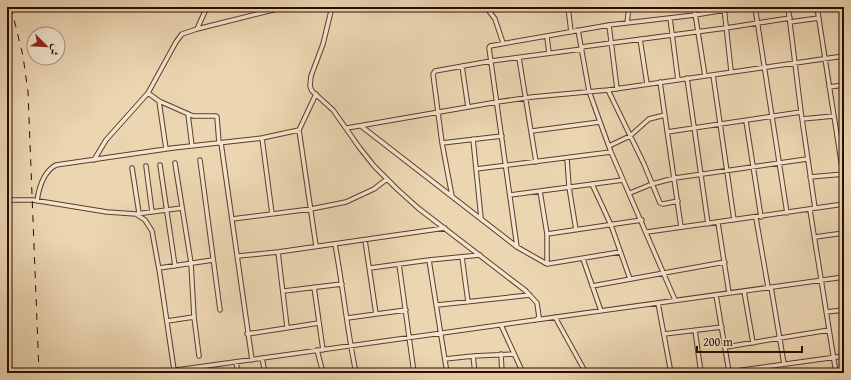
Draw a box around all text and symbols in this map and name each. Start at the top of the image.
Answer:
north arrow [26,26,66,66]
text: ش [46,42,65,58]
scale bar [697,328,802,354]
text: 200 m [703,333,733,350]

